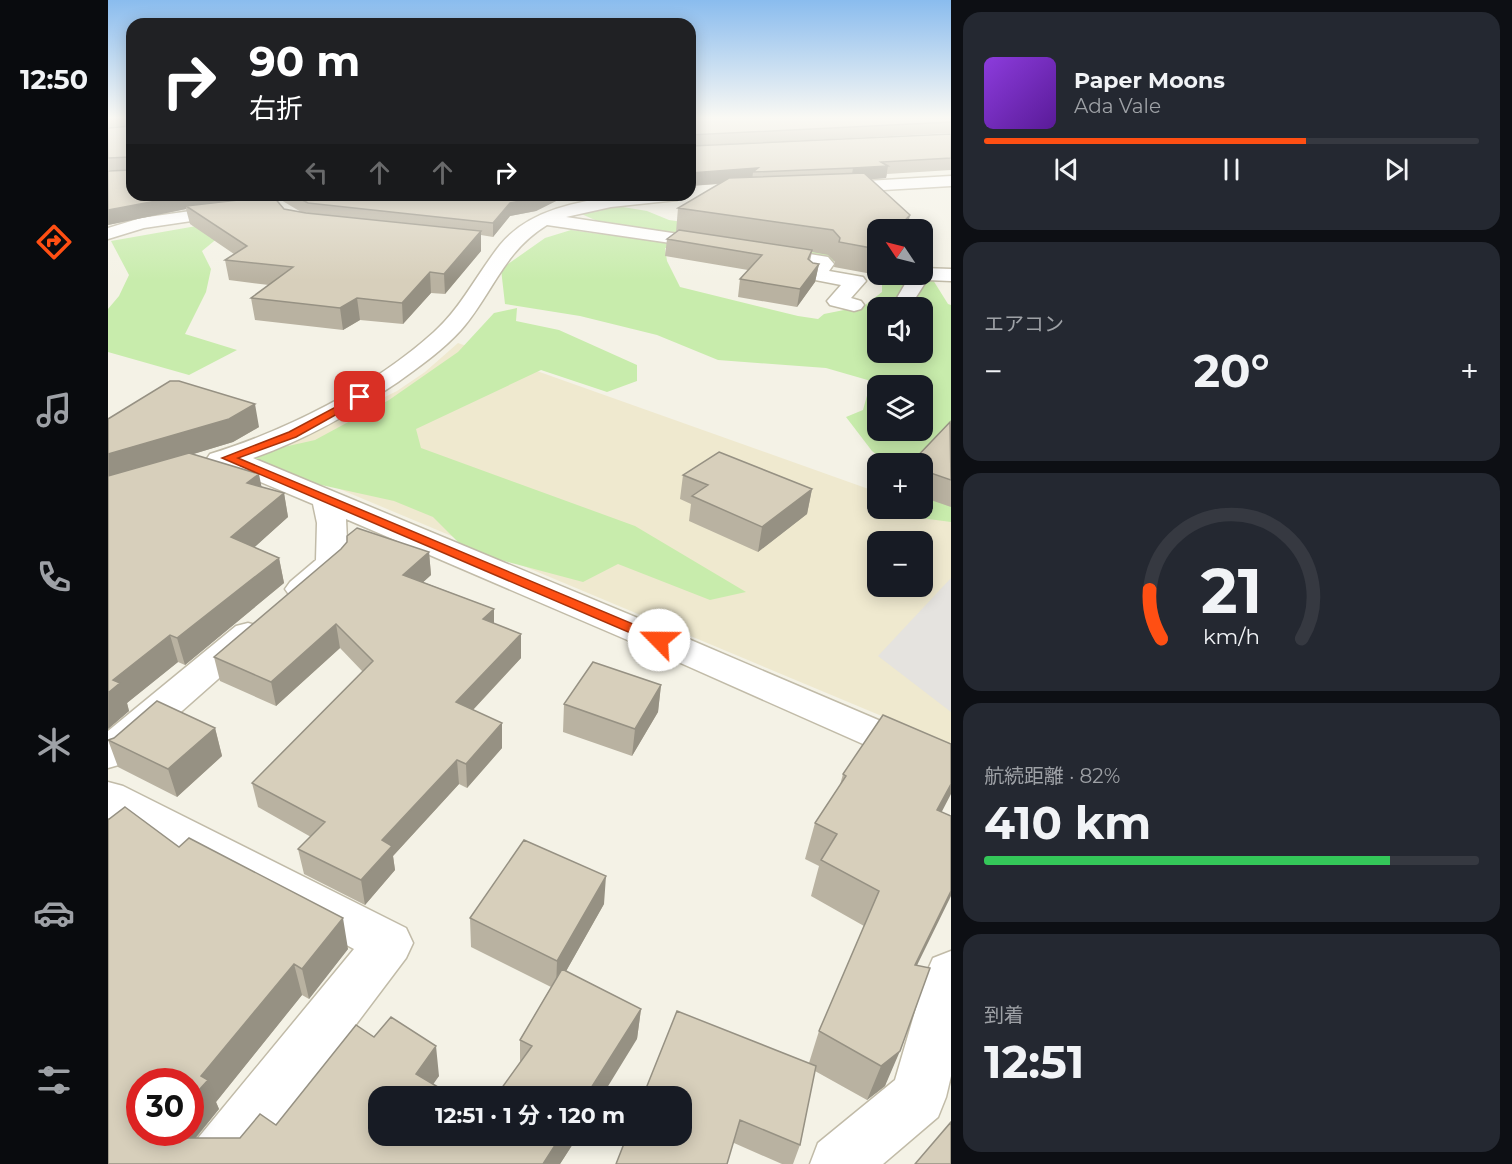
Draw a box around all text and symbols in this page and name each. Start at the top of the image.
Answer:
text: 90 m [249,35,360,87]
icon: right [150,42,228,120]
text: 12:50 [20,63,88,96]
text: Paper Moons [1074,67,1225,94]
text: 右折 [249,92,303,125]
text: Ada Vale [1074,94,1161,118]
icon: previous [1050,153,1083,186]
icon: pause [1215,153,1248,186]
icon: next [1380,153,1413,186]
icon: left [300,156,333,189]
icon: ahead [363,156,396,189]
icon: ahead [426,156,459,189]
icon: right [489,156,522,189]
north arrow [867,219,933,285]
map controls [867,219,933,597]
icon: directions [33,221,75,263]
button: sound [867,297,933,363]
text: エアコン [984,312,1064,336]
text: 20° [1194,343,1269,398]
text: − [984,351,1003,391]
text: + [1460,351,1479,391]
pin [334,371,385,422]
button: layers [867,375,933,441]
icon: arrive [343,380,376,413]
icon: music [33,389,75,431]
button: + [867,453,933,519]
button: − [867,531,933,597]
text: 21 [1201,553,1262,629]
icon: phone [33,556,75,598]
position arrow [627,608,691,672]
text: km/h [1203,623,1260,649]
icon: climate [33,724,75,766]
text: 航続距離 · 82% [984,764,1120,788]
text: 410 km [984,795,1151,850]
icon: car [33,892,75,934]
text: 到着 [984,1003,1024,1027]
text: 12:51 [984,1034,1084,1089]
icon: filters [33,1059,75,1101]
speed limit sign: 30 [126,1068,204,1146]
text: 12:51 · 1 分 · 120 m [435,1102,625,1129]

